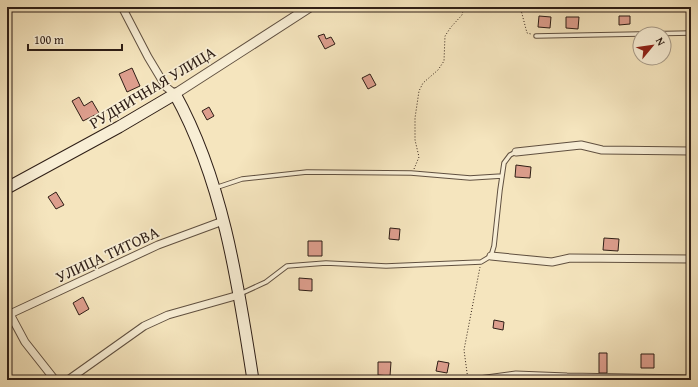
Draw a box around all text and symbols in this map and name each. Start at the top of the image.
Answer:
scale bar [28,26,122,52]
north arrow [632,26,672,66]
text: 100 m [34,31,64,48]
text: N [652,34,670,49]
street label: РУДНИЧНАЯ УЛИЦА [84,40,220,134]
street label: УЛИЦА ТИТОВА [51,219,163,288]

